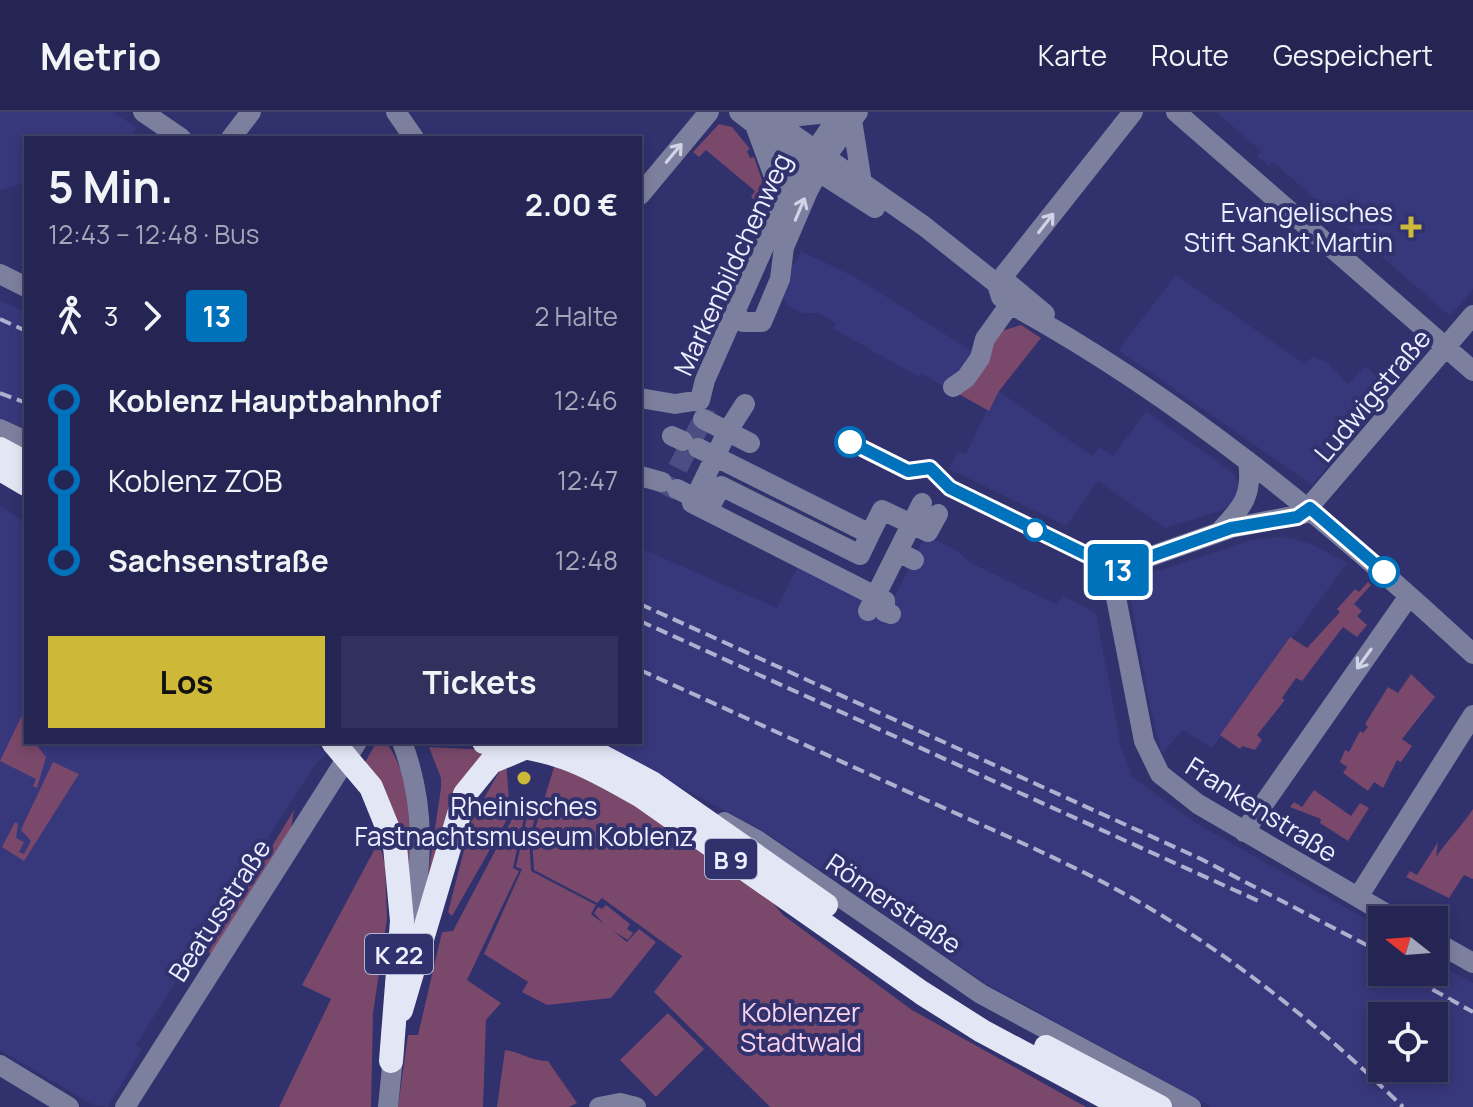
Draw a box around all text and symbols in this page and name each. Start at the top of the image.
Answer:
text: Metrio [40,29,161,81]
text: Karte [1038,36,1107,74]
text: Route [1151,36,1229,74]
text: Gespeichert [1273,36,1433,74]
one-way arrow [665,144,683,164]
street label: Markenbildchenweg [665,147,799,381]
text: 5 Min. [48,156,173,216]
text: 2.00 € [525,184,618,225]
place label: Evangelisches Stift Sankt Martin [1184,194,1393,260]
one-way arrow [794,197,809,222]
one-way arrow [1037,213,1054,234]
text: 12:43 – 12:48 · Bus [48,216,259,252]
marker: Evangelisches Stift Sankt Martin [1400,216,1422,238]
icon: walk [48,294,92,338]
icon: forward [130,294,174,338]
text: 13 [202,297,231,335]
text: 3 [104,298,118,334]
text: 2 Halte [535,298,618,334]
street label: Ludwigstraße [1306,321,1438,469]
text: Koblenz Hauptbahnhof [108,380,441,421]
text: 12:46 [554,382,618,418]
unlabelled marker [835,427,865,457]
text: Koblenz ZOB [108,460,282,501]
text: 12:47 [557,462,618,498]
unlabelled marker [1024,519,1046,541]
text: Sachsenstraße [108,540,329,581]
text: 12:48 [555,542,618,578]
line badge: 13 [1082,544,1154,596]
text: 13 [1104,551,1132,589]
unlabelled marker [1369,557,1399,587]
button: Los [48,636,325,728]
button: Tickets [341,636,618,728]
one-way arrow [1356,648,1372,670]
street label: Frankenstraße [1179,748,1345,870]
marker: Rheinisches Fastnachtsmuseum Koblenz [515,769,533,787]
place label: Rheinisches Fastnachtsmuseum Koblenz [354,788,694,854]
street label: Beatusstraße [160,832,278,988]
road number: B 9 [705,839,757,879]
street label: Römerstraße [819,844,969,962]
north arrow [1368,906,1448,986]
map controls [1368,906,1448,1082]
road number: K 22 [365,934,433,974]
park label: Koblenzer Stadtwald [740,994,862,1060]
button: locate [1368,1002,1448,1082]

